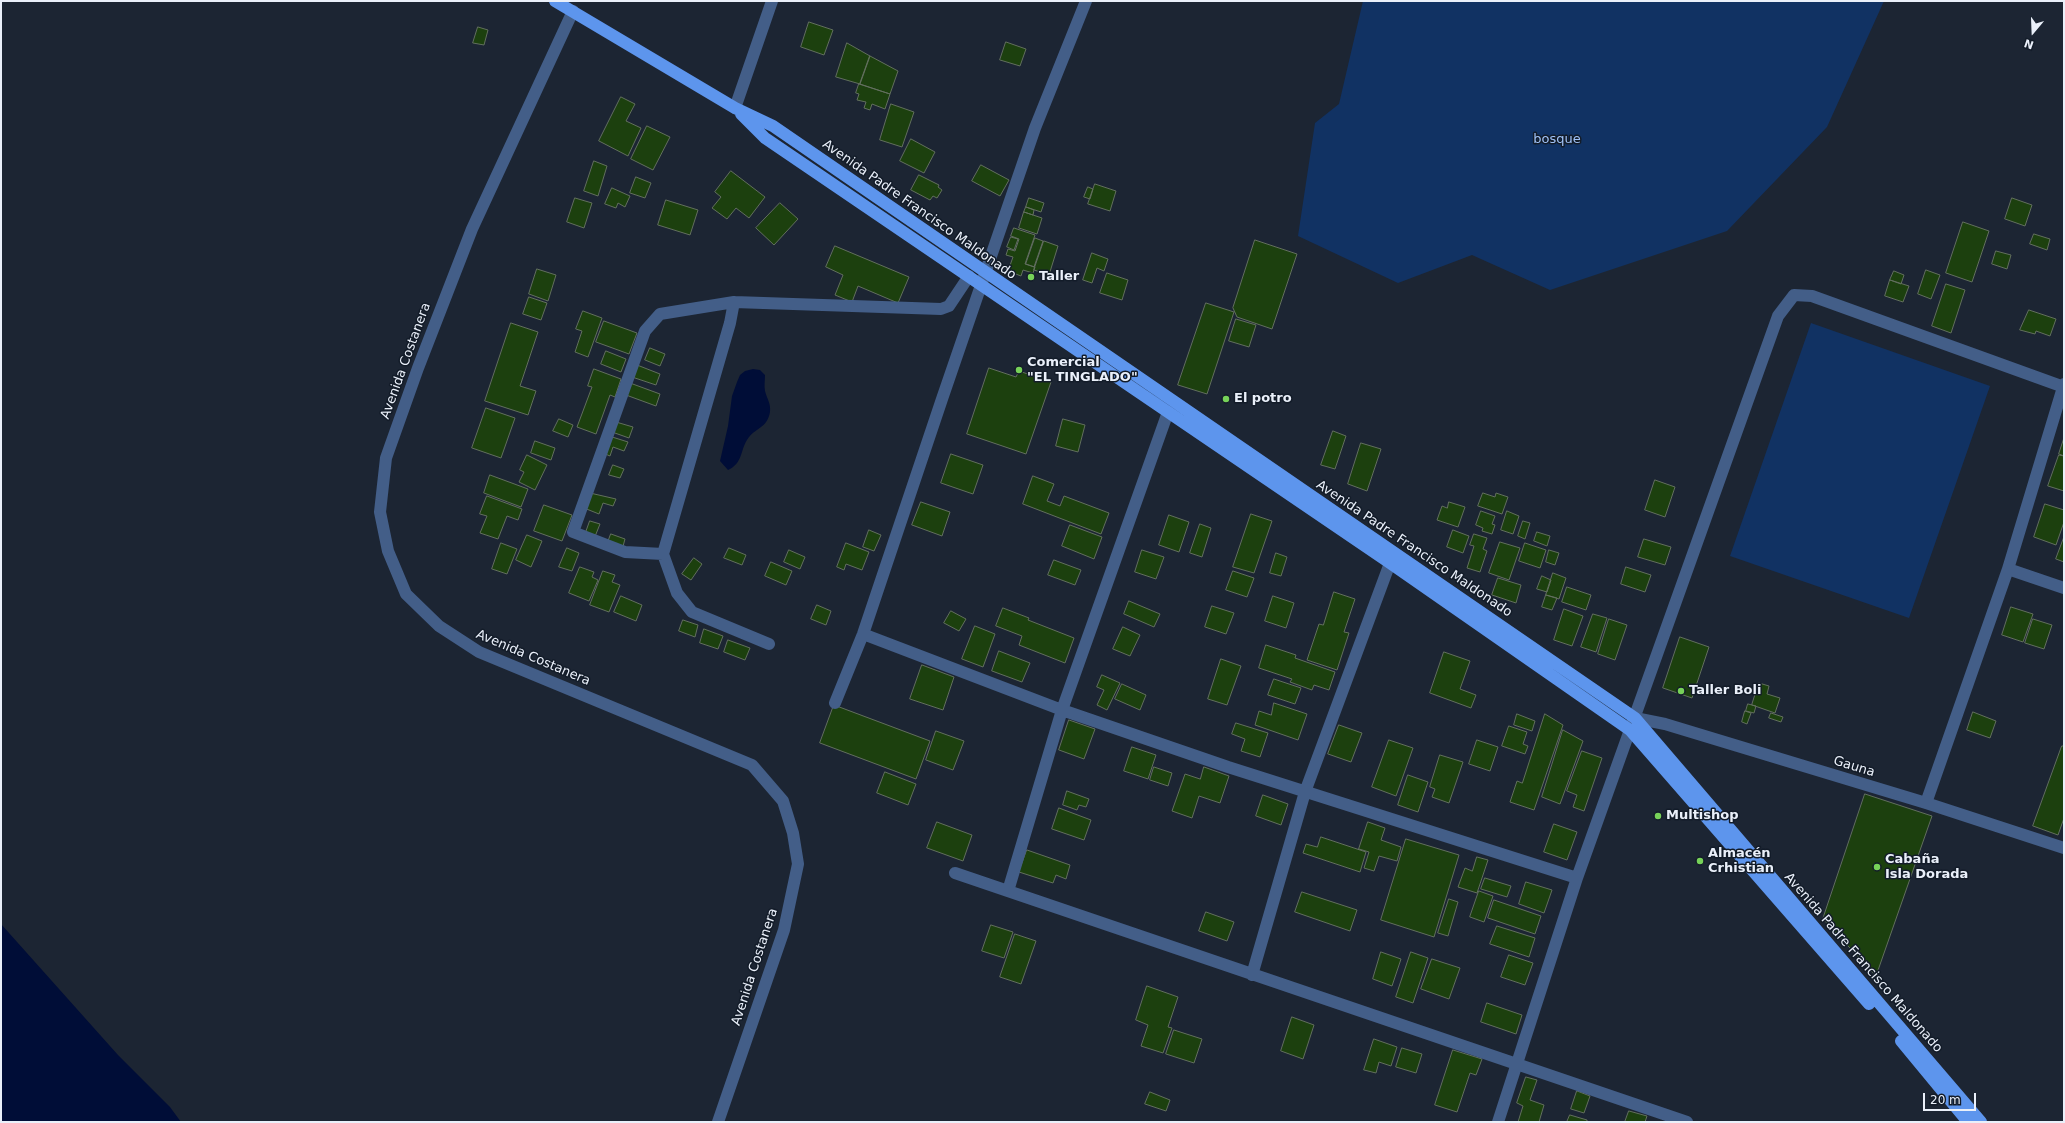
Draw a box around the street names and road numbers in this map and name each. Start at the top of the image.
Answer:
street label: Avenida Padre Francisco Maldonado [819,137,1019,283]
street label: Avenida Costanera [378,301,434,421]
street label: Avenida Padre Francisco Maldonado [1313,477,1515,621]
street label: Avenida Costanera [474,627,592,689]
street label: Gauna [1831,753,1877,781]
street label: Avenida Padre Francisco Maldonado [1781,870,1945,1056]
street label: Avenida Costanera [729,906,781,1028]

